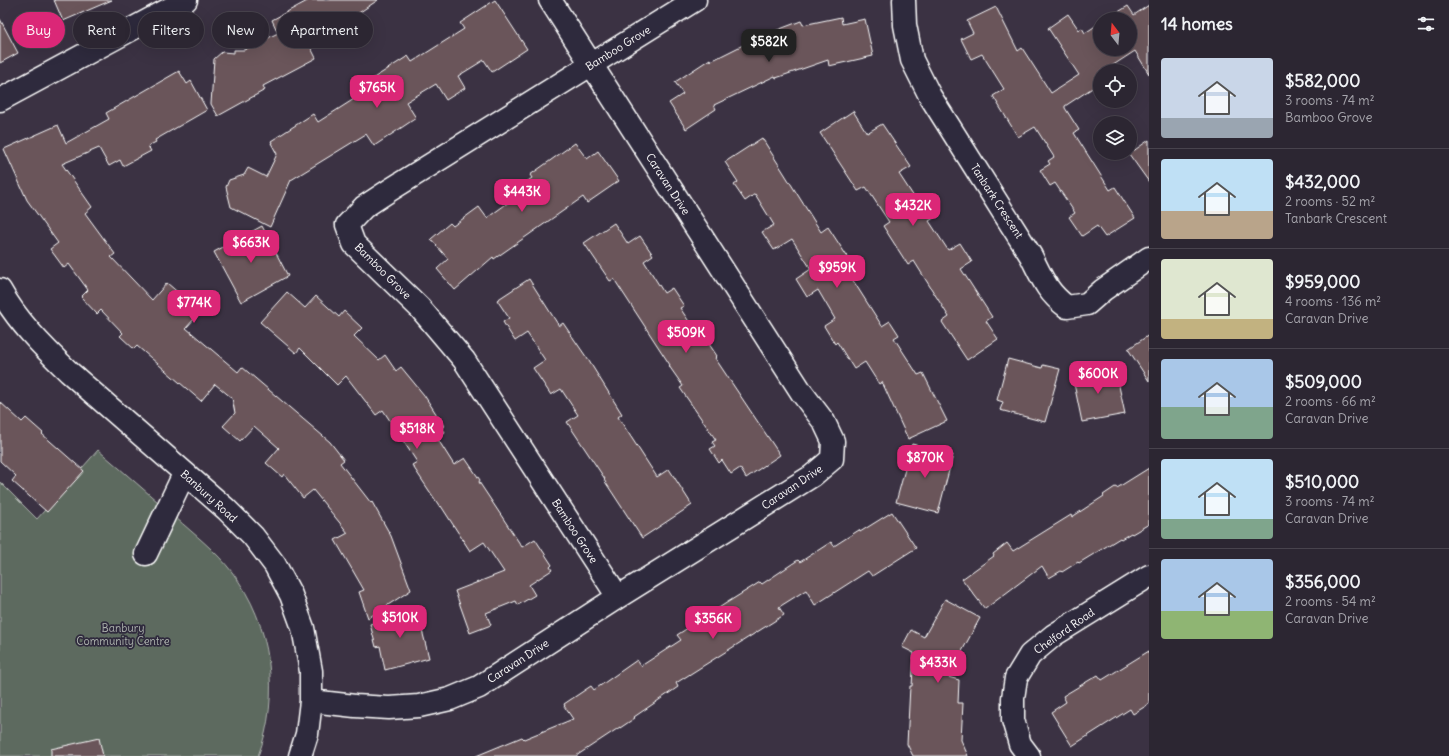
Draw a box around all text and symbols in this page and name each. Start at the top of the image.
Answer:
chip: Buy [12,12,65,48]
chip: Rent [73,12,130,48]
chip: Filters [138,12,204,48]
chip: New [212,12,269,48]
chip: Apartment [277,12,373,48]
north arrow [1093,12,1137,56]
map controls [1093,12,1137,160]
text: 14 homes [1161,13,1233,35]
icon: filters [1415,13,1437,35]
street label: Bamboo Grove [583,22,653,74]
pin: $582K [741,29,797,63]
text: $582K [750,33,788,50]
button: locate [1093,64,1137,108]
text: $582,000 [1285,70,1360,92]
icon: home [1193,74,1241,122]
pin: $765K [349,75,405,109]
text: $765K [359,79,395,96]
text: 3 rooms · 74 m² [1285,92,1375,109]
text: Bamboo Grove [1285,109,1372,126]
button: layers [1093,116,1137,160]
street label: Caravan Drive [643,151,693,217]
street label: Tanbark Crescent [968,161,1027,241]
text: $432,000 [1285,171,1360,193]
icon: home [1193,175,1241,223]
pin: $443K [494,179,550,213]
text: $443K [503,183,541,200]
pin: $432K [885,193,941,227]
text: 2 rooms · 52 m² [1285,193,1375,210]
text: $432K [894,197,932,214]
text: Tanbark Crescent [1285,210,1387,227]
pin: $663K [223,230,279,264]
text: $663K [232,234,270,251]
street label: Bamboo Grove [352,240,414,302]
pin: $959K [809,255,865,289]
text: $959K [818,259,856,276]
text: $959,000 [1285,271,1361,293]
icon: home [1193,275,1241,323]
pin: $774K [166,290,222,324]
text: 4 rooms · 136 m² [1285,293,1381,310]
text: $774K [176,294,212,311]
text: Caravan Drive [1285,310,1369,327]
pin: $509K [658,320,714,354]
text: $509K [667,324,705,341]
pin: $600K [1070,361,1126,395]
text: $600K [1078,365,1118,382]
text: $509,000 [1285,371,1362,393]
icon: home [1193,375,1241,423]
text: 2 rooms · 66 m² [1285,393,1376,410]
text: Caravan Drive [1285,410,1369,427]
pin: $518K [389,416,445,450]
text: $518K [399,420,435,437]
pin: $870K [897,445,953,479]
text: $870K [906,449,944,466]
street label: Caravan Drive [759,461,825,513]
street label: Banbury Road [178,467,241,525]
text: $510,000 [1285,471,1359,493]
icon: home [1193,475,1241,523]
text: 3 rooms · 74 m² [1285,493,1375,510]
street label: Bamboo Grove [549,496,601,566]
text: Caravan Drive [1285,510,1369,527]
text: $356,000 [1285,571,1361,593]
icon: home [1193,575,1241,623]
text: 2 rooms · 54 m² [1285,593,1376,610]
pin: $510K [372,605,428,639]
street label: Chelford Road [1031,605,1097,657]
pin: $356K [685,606,741,640]
text: $510K [382,609,418,626]
text: $356K [694,610,732,627]
text: Caravan Drive [1285,610,1369,627]
park label: Banbury Community Centre [76,621,170,648]
street label: Caravan Drive [485,636,551,686]
pin: $433K [910,650,966,684]
text: $433K [919,654,957,671]

